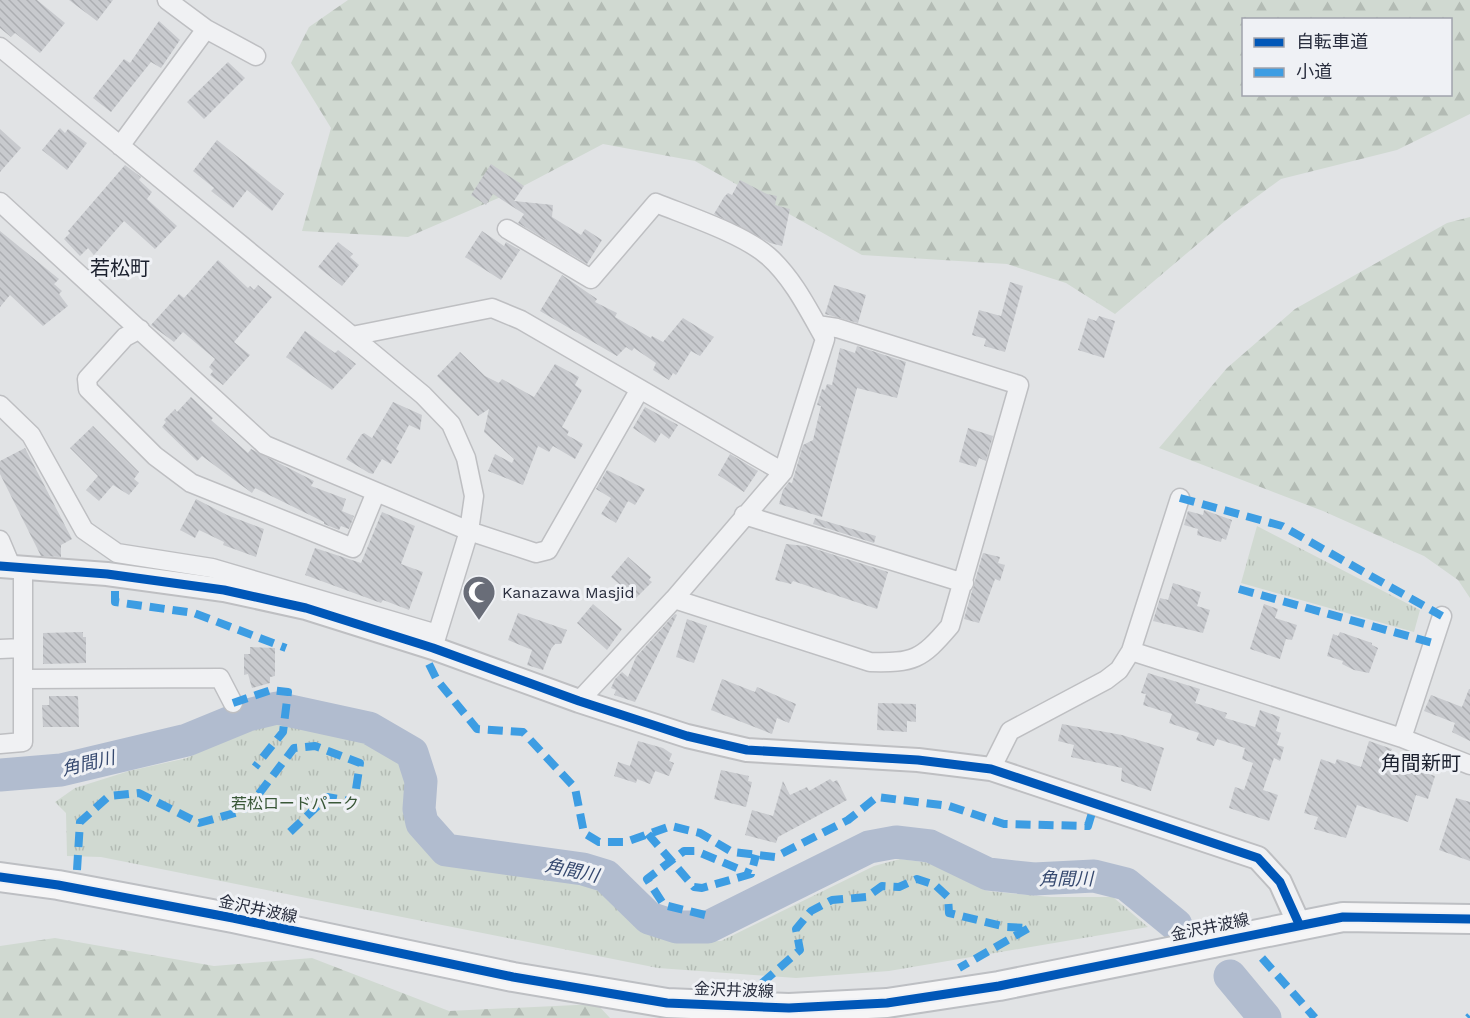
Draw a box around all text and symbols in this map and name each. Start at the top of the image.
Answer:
legend [1242,18,1452,96]
text: 自転車道 [1296,31,1368,52]
text: 小道 [1296,61,1332,82]
district label: 若松町 [90,256,150,280]
mosque icon: Kanazawa Masjid [461,574,497,621]
place label: Kanazawa Masjid [502,583,635,602]
water label: 角間川 [59,746,119,779]
district label: 角間新町 [1381,751,1461,775]
park label: 若松ロードパーク [231,794,359,813]
water label: 角間川 [543,854,603,886]
water label: 角間川 [1039,868,1095,889]
street label: 金沢井波線 [217,891,299,927]
street label: 金沢井波線 [1169,909,1251,945]
street label: 金沢井波線 [694,979,774,1001]

